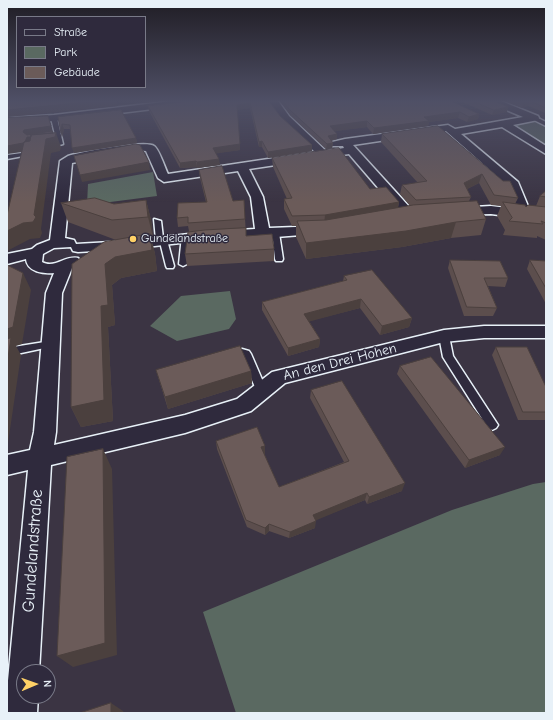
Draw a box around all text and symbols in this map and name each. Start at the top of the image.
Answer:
legend [16,16,146,88]
text: Straße [54,25,87,39]
text: Park [54,45,77,59]
text: Gebäude [54,65,100,79]
place label: Gundelandstraße [141,232,228,246]
marker: Gundelandstraße [128,234,138,244]
street label: An den Drei Hohen [282,340,398,384]
street label: Gundelandstraße [19,489,47,613]
north arrow [16,664,56,704]
text: N [41,680,54,687]

